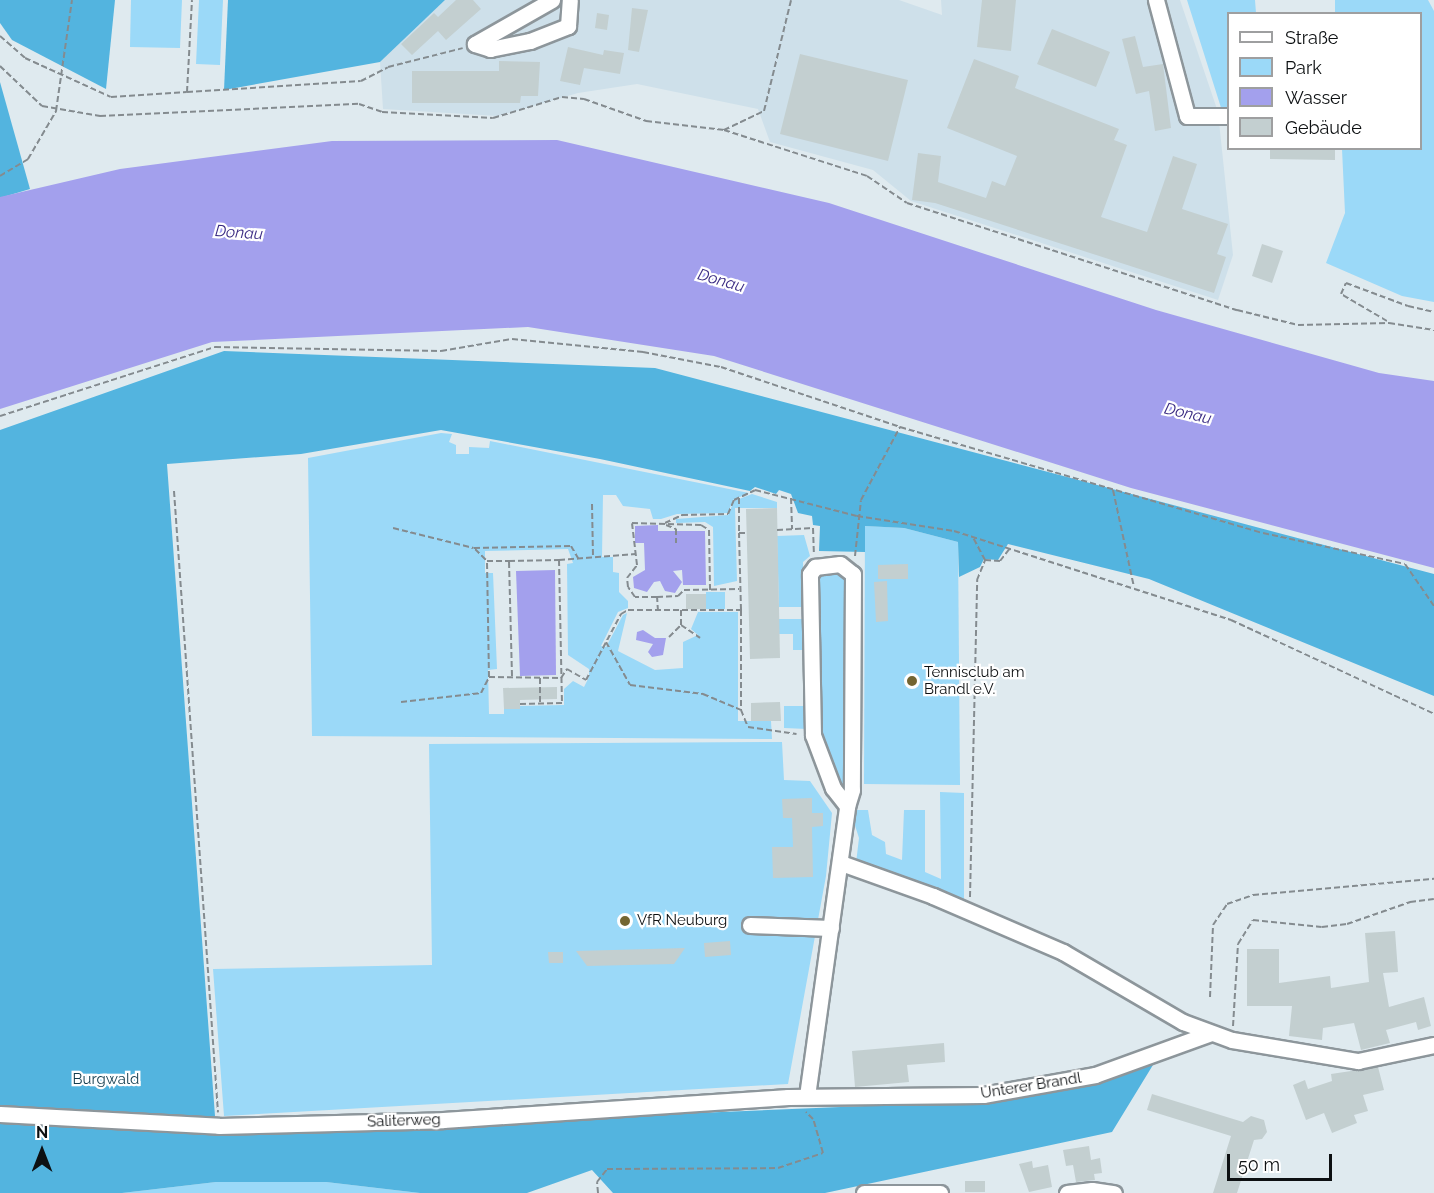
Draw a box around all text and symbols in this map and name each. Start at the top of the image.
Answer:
legend [1227,12,1422,150]
text: Straße [1285,27,1338,48]
text: Park [1285,57,1322,78]
text: Wasser [1285,87,1347,108]
text: Gebäude [1285,117,1362,138]
water label: Donau [214,222,264,244]
water label: Donau [695,265,747,297]
water label: Donau [1163,399,1213,429]
place label: Tennisclub am Brandl e.V. [924,663,1025,698]
marker: Tennisclub am Brandl e.V. [905,674,919,688]
place label: VfR Neuburg [637,912,727,930]
marker: VfR Neuburg [618,914,632,928]
street label: Unterer Brandl [979,1069,1083,1103]
park label: Burgwald [73,1071,139,1089]
street label: Saliterweg [367,1111,441,1131]
north arrow [12,1121,72,1181]
text: N [36,1123,48,1142]
scale bar [1230,1142,1335,1180]
text: 50 m [1238,1154,1280,1175]

